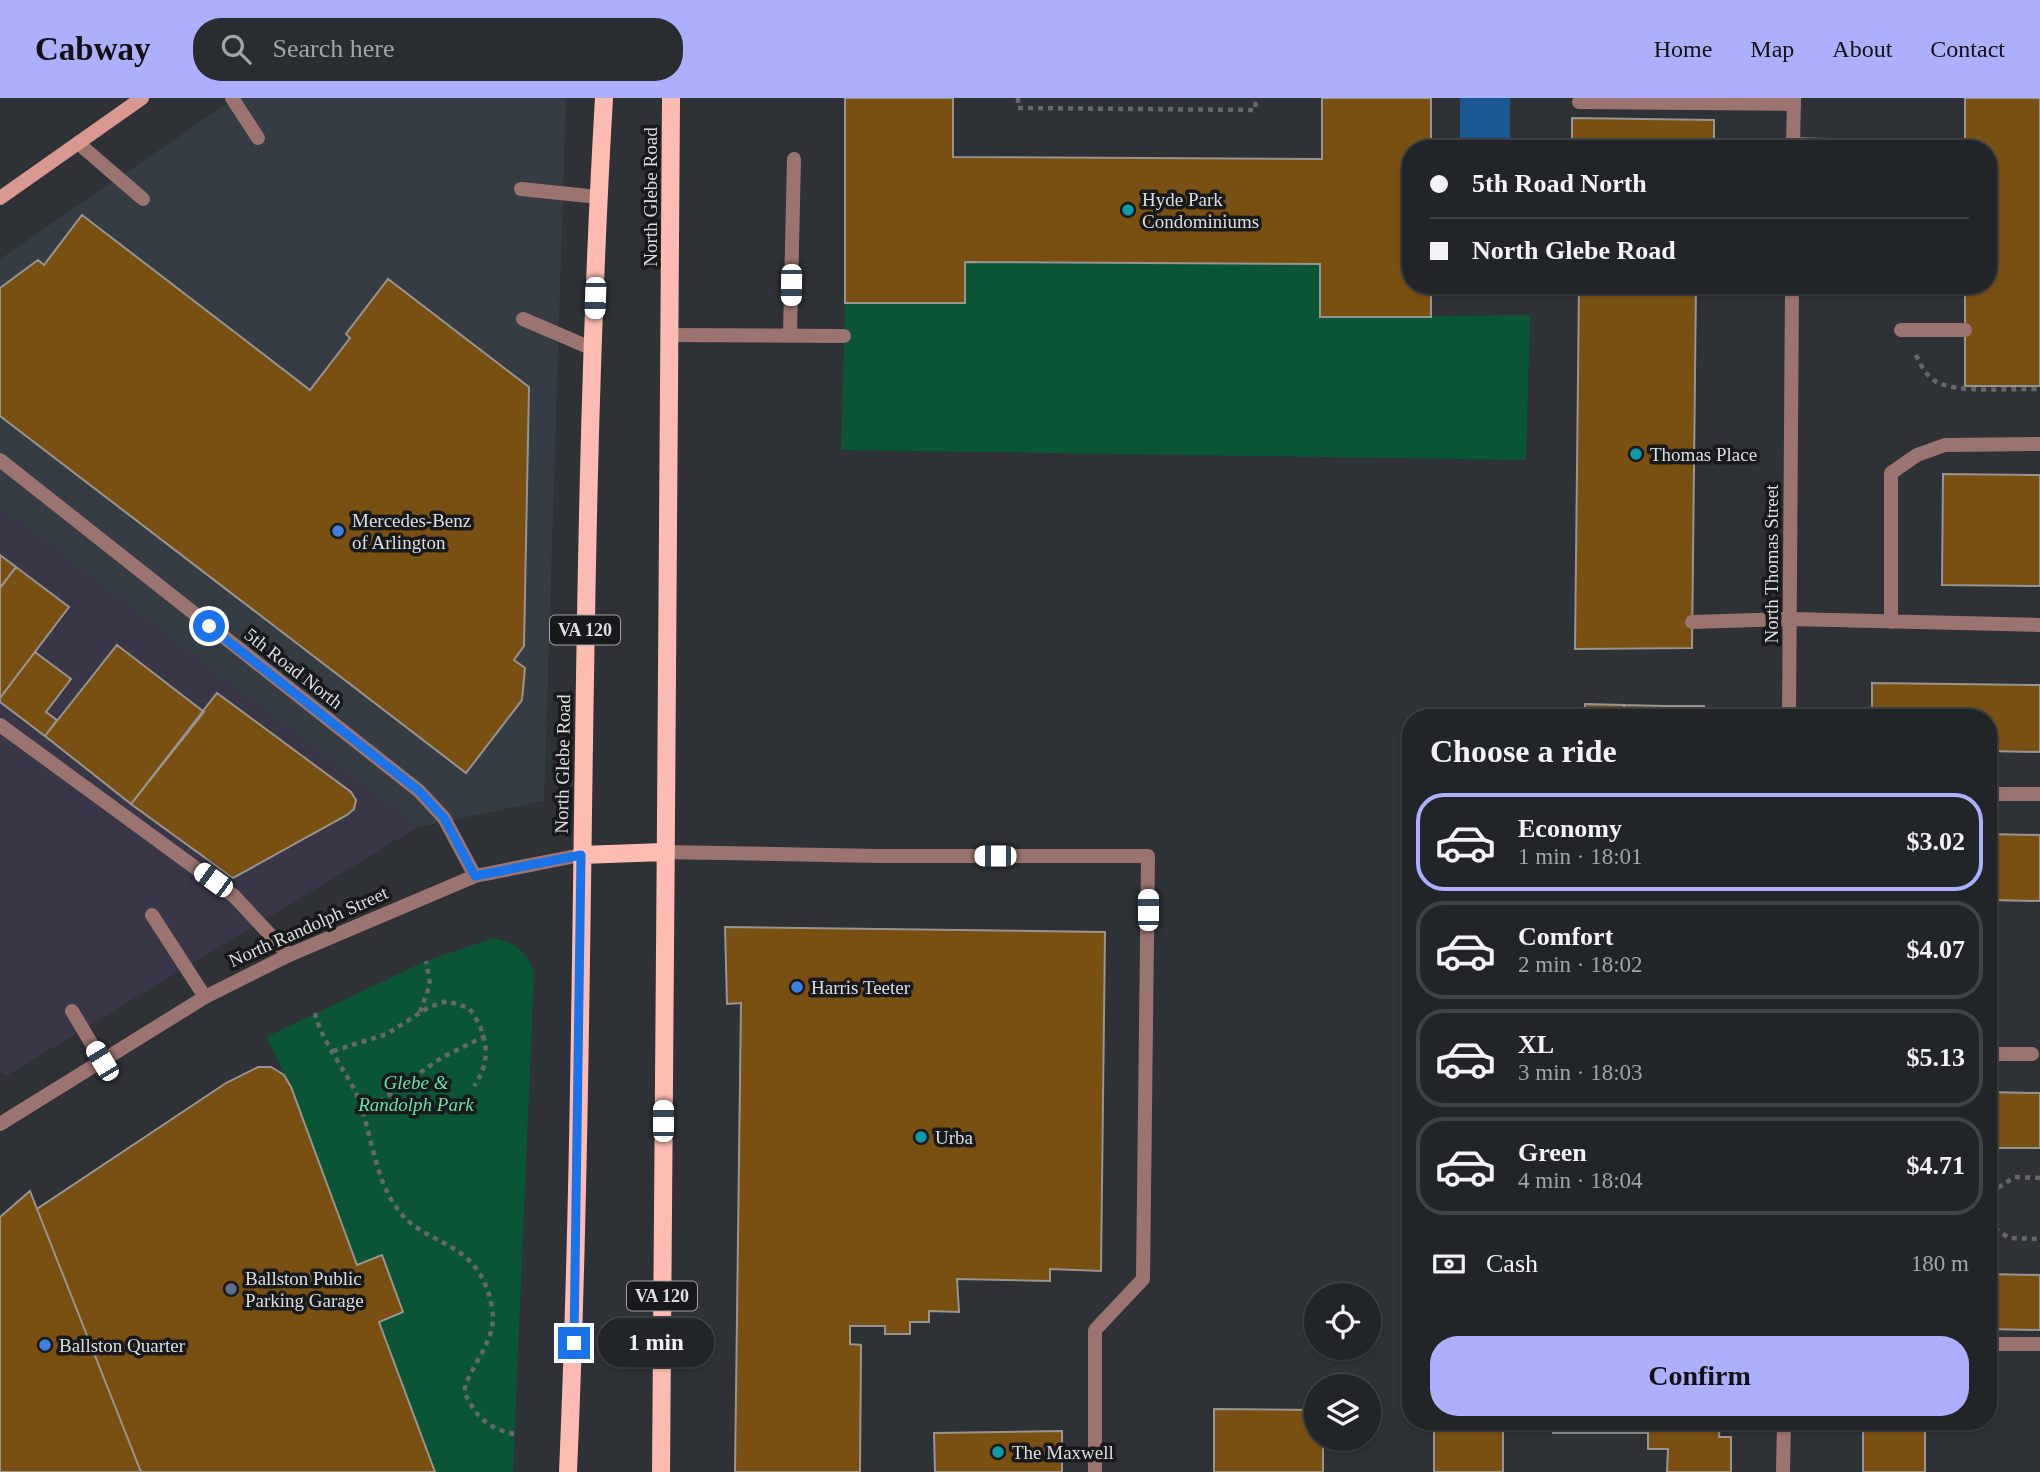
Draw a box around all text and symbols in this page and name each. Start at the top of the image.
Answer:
search box [193,18,683,81]
icon: search [217,30,255,68]
text: Cabway [35,31,151,67]
text: Search here [273,34,395,63]
text: Home [1654,36,1712,62]
text: Map [1750,36,1794,62]
text: About [1832,36,1892,62]
text: Contact [1930,36,2005,62]
street label: North Glebe Road [640,127,661,267]
text: 5th Road North [1472,169,1647,198]
place label: Hyde Park Condominiums [1142,189,1259,232]
marker: Hyde Park Condominiums [1120,202,1136,218]
text: North Glebe Road [1472,236,1676,265]
car [781,264,802,306]
car [584,277,607,319]
place label: Thomas Place [1650,444,1757,465]
marker: Thomas Place [1628,446,1644,462]
street label: North Thomas Street [1761,484,1782,644]
place label: Mercedes-Benz of Arlington [352,510,471,553]
marker: Mercedes-Benz of Arlington [330,523,346,539]
route start [193,610,225,642]
road number: VA 120 [550,616,620,644]
street label: 5th Road North [241,624,347,713]
street label: North Glebe Road [551,694,574,834]
text: Choose a ride [1430,733,1617,769]
icon: car [1434,811,1497,874]
text: Economy [1518,814,1622,843]
text: $3.02 [1907,827,1965,856]
text: 1 min · 18:01 [1518,844,1643,869]
car [975,846,1017,867]
car [190,859,237,901]
street label: North Randolph Street [225,882,392,971]
car [1138,889,1159,931]
icon: car [1434,919,1497,982]
text: Comfort [1518,922,1613,951]
text: $4.07 [1907,935,1965,964]
text: 2 min · 18:02 [1518,952,1643,977]
place label: Harris Teeter [811,977,911,998]
marker: Harris Teeter [789,979,805,995]
icon: car [1434,1027,1497,1090]
text: XL [1518,1030,1554,1059]
car [83,1038,122,1084]
text: $5.13 [1907,1043,1965,1072]
text: 3 min · 18:03 [1518,1060,1643,1085]
park label: Glebe & Randolph Park [357,1072,474,1115]
car [653,1100,674,1142]
place label: Urba [935,1127,974,1148]
marker: Urba [913,1129,929,1145]
icon: car [1434,1135,1497,1198]
text: Green [1518,1138,1587,1167]
text: $4.71 [1907,1151,1965,1180]
text: 4 min · 18:04 [1518,1168,1643,1193]
icon: cash [1430,1245,1468,1283]
text: Cash [1486,1249,1538,1278]
text: 180 m [1911,1251,1969,1276]
place label: Ballston Public Parking Garage [245,1268,364,1311]
marker: Ballston Public Parking Garage [223,1281,239,1297]
road number: VA 120 [627,1282,697,1310]
map controls [1304,1283,1381,1451]
button: locate [1304,1283,1381,1360]
callout: 1 min [598,1318,714,1368]
route end [558,1327,590,1359]
text: 1 min [628,1330,684,1355]
place label: Ballston Quarter [59,1335,186,1356]
button: Confirm [1430,1336,1969,1416]
marker: Ballston Quarter [37,1337,53,1353]
button: layers [1304,1374,1381,1451]
place label: The Maxwell [1012,1442,1114,1463]
marker: The Maxwell [990,1444,1006,1460]

